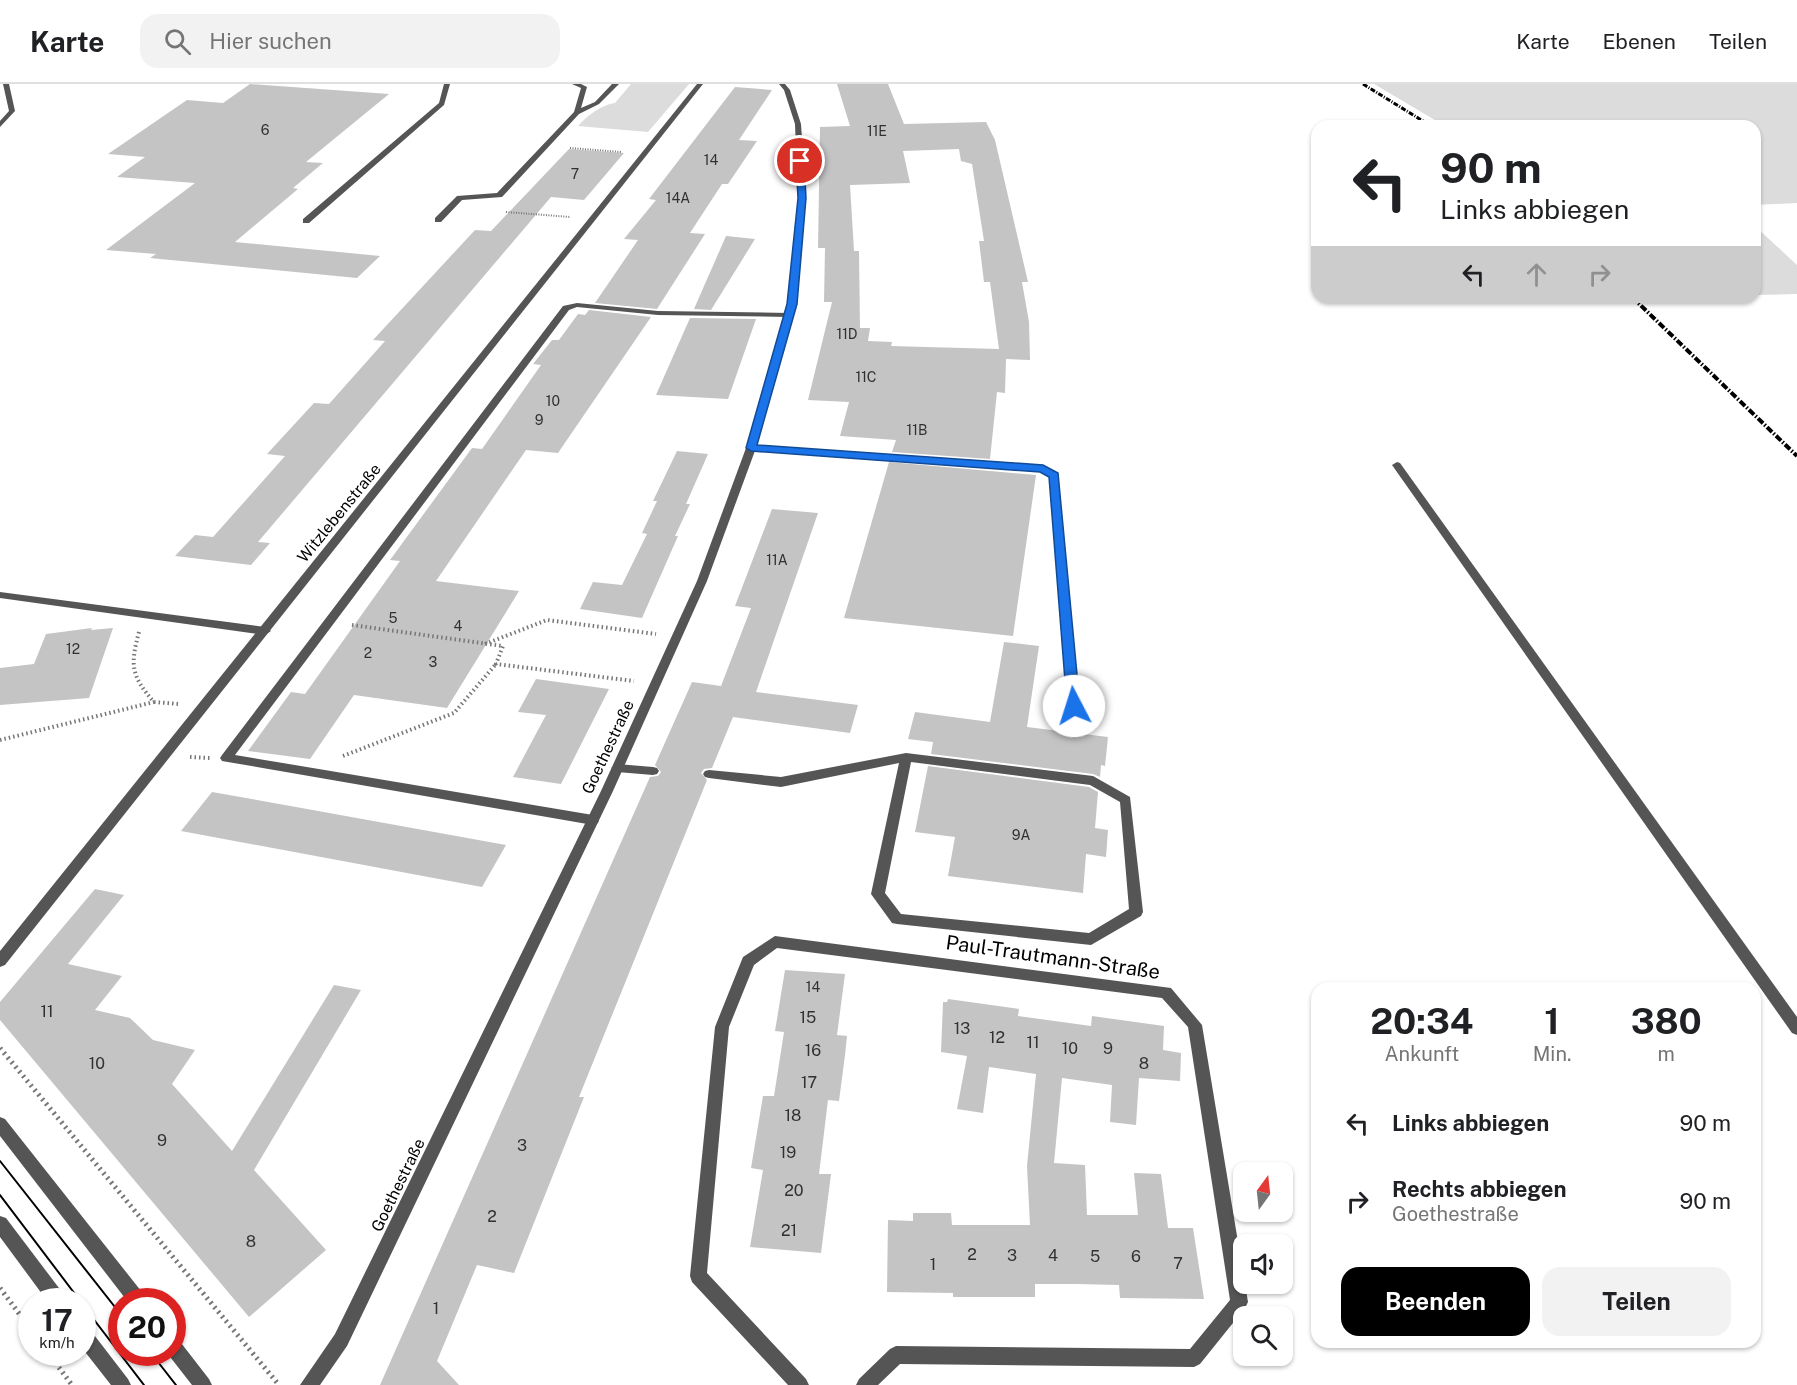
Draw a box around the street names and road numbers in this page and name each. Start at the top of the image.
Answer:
street label: Witzlebenstraße [293,460,385,566]
street label: Goethestraße [578,697,638,797]
street label: Paul-Trautmann-Straße [944,930,1162,984]
street label: Goethestraße [367,1135,429,1235]

